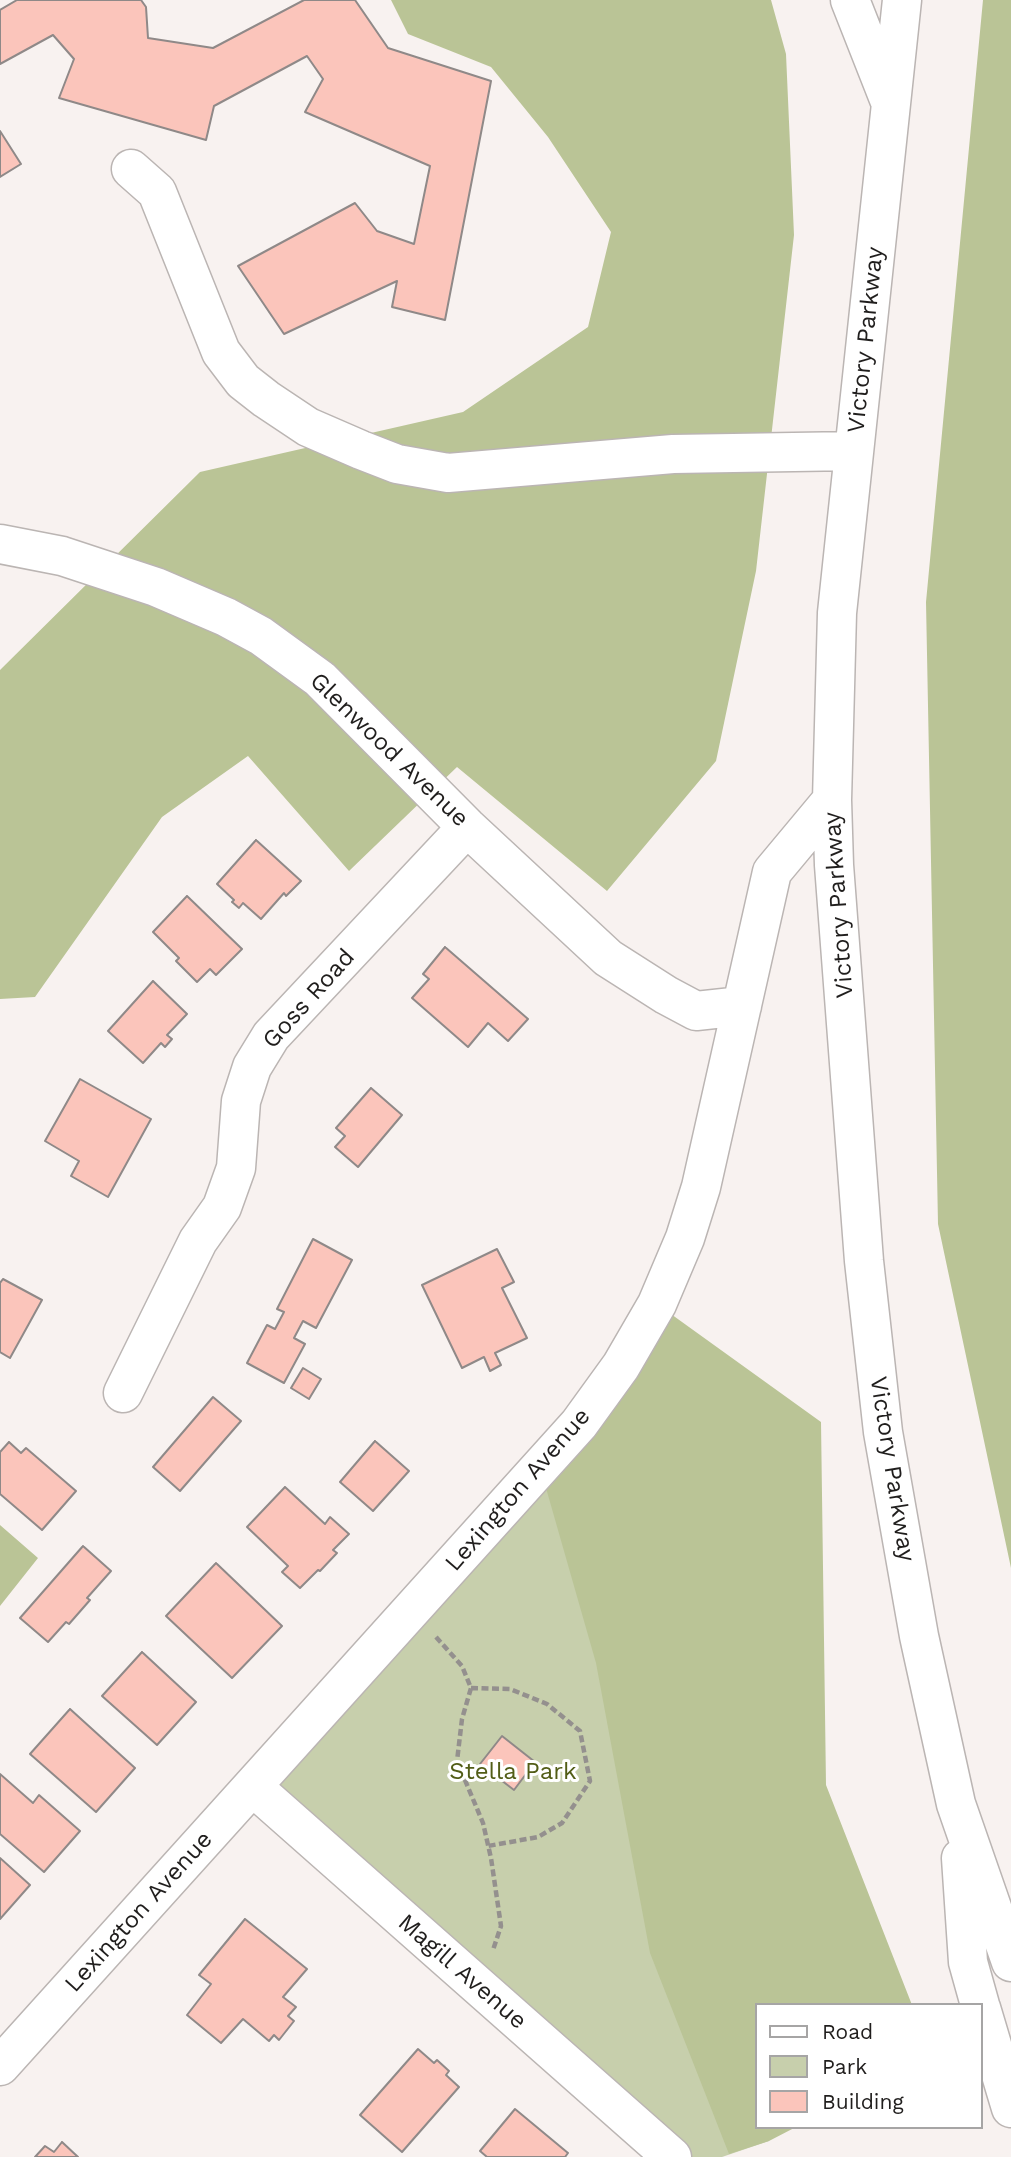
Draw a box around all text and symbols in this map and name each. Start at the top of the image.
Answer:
street label: Victory Parkway [842,246,890,434]
street label: Glenwood Avenue [304,667,474,833]
street label: Victory Parkway [818,811,860,999]
street label: Goss Road [257,943,361,1055]
street label: Victory Parkway [863,1374,921,1564]
street label: Lexington Avenue [439,1403,597,1577]
park label: Stella Park [449,1758,577,1786]
street label: Lexington Avenue [59,1826,219,1998]
street label: Magill Avenue [392,1908,532,2036]
legend [755,2003,983,2129]
text: Road [822,2019,873,2044]
text: Park [822,2054,867,2079]
text: Building [822,2089,904,2114]

